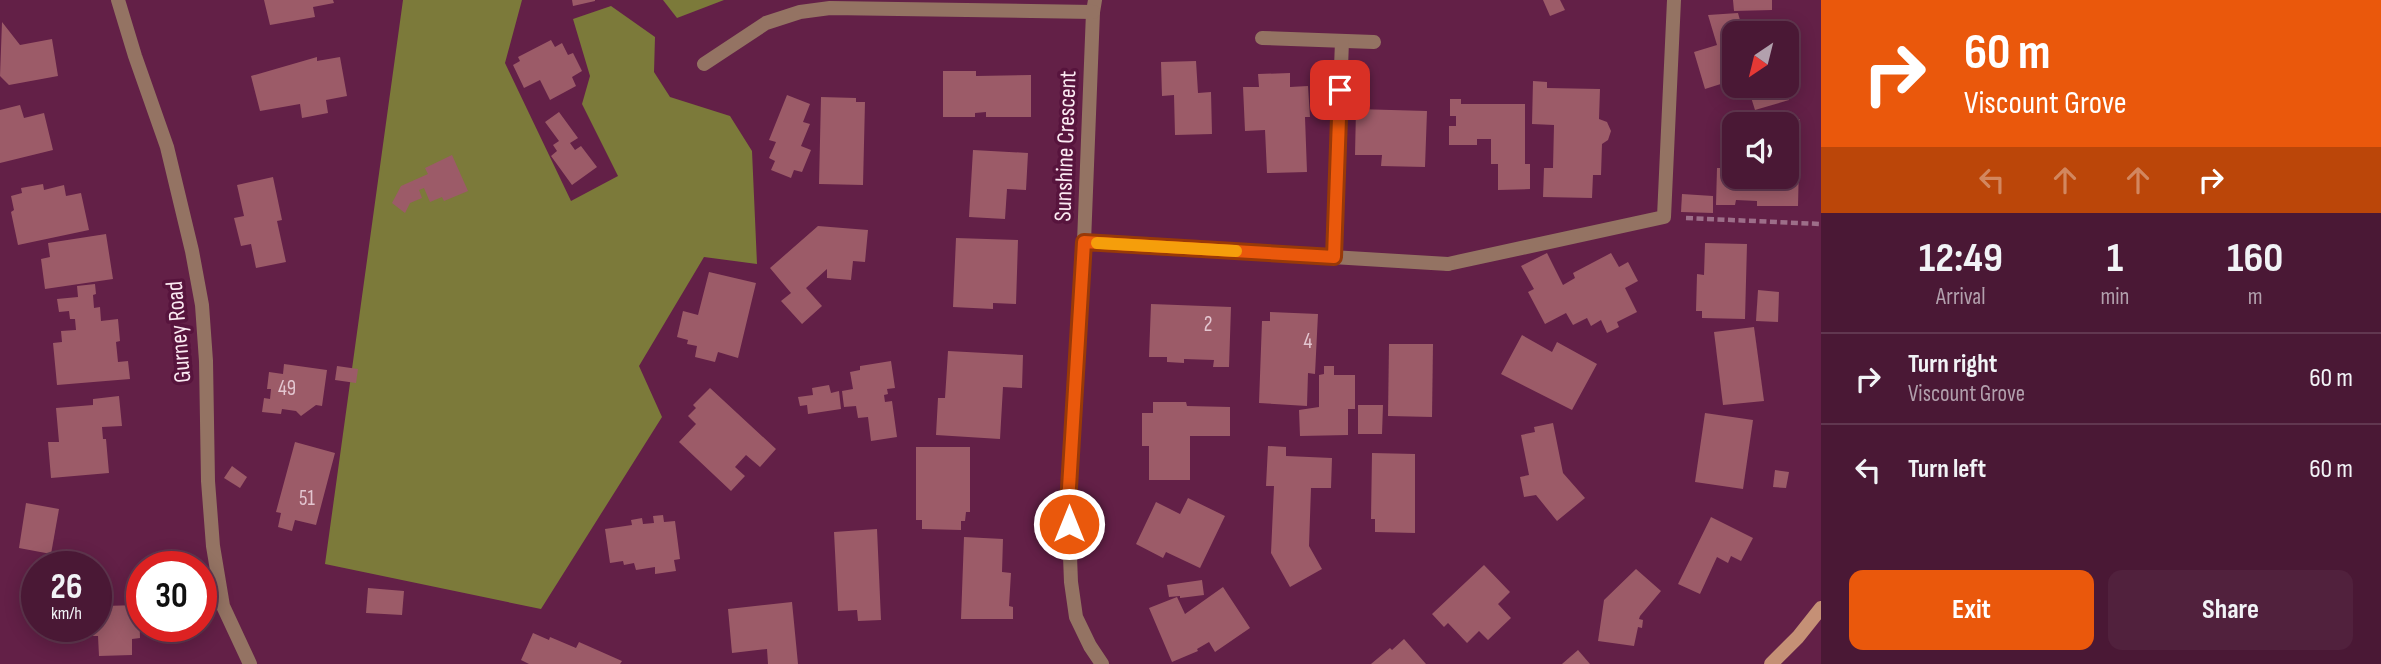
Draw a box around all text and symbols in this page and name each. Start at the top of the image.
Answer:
north arrow [1722,21,1799,98]
map controls [1722,21,1799,189]
text: 60 m [1964,24,2051,83]
icon: right [1849,28,1940,119]
pin [1310,60,1370,120]
street label: Sunshine Crescent [1048,70,1083,222]
icon: arrive [1321,71,1359,109]
text: Viscount Grove [1964,84,2127,123]
button: sound [1722,112,1799,189]
icon: left [1973,161,2011,199]
icon: ahead [2046,161,2084,199]
icon: ahead [2119,161,2157,199]
icon: right [2192,161,2230,199]
text: 12:49 [1919,233,2003,284]
text: 1 [2107,233,2123,284]
text: 160 [2227,233,2283,284]
street label: Gurney Road [160,280,197,384]
text: Arrival [1936,283,1985,311]
text: min [2101,283,2129,311]
text: m [2248,283,2263,311]
house number: 2 [1204,312,1212,337]
house number: 4 [1304,329,1313,354]
text: Turn right [1908,349,1997,380]
icon: right [1849,360,1887,398]
text: 60 m [2309,363,2353,394]
house number: 49 [278,376,296,401]
text: Viscount Grove [1908,380,2025,408]
icon: left [1849,451,1887,489]
text: Turn left [1908,454,1986,485]
text: 60 m [2309,454,2353,485]
house number: 51 [299,486,316,511]
position arrow [1032,487,1106,561]
speed limit sign: 30 [126,551,217,642]
text: 26 [51,566,82,609]
button: Exit [1849,570,2094,650]
button: Share [2108,570,2353,650]
text: km/h [51,603,82,624]

